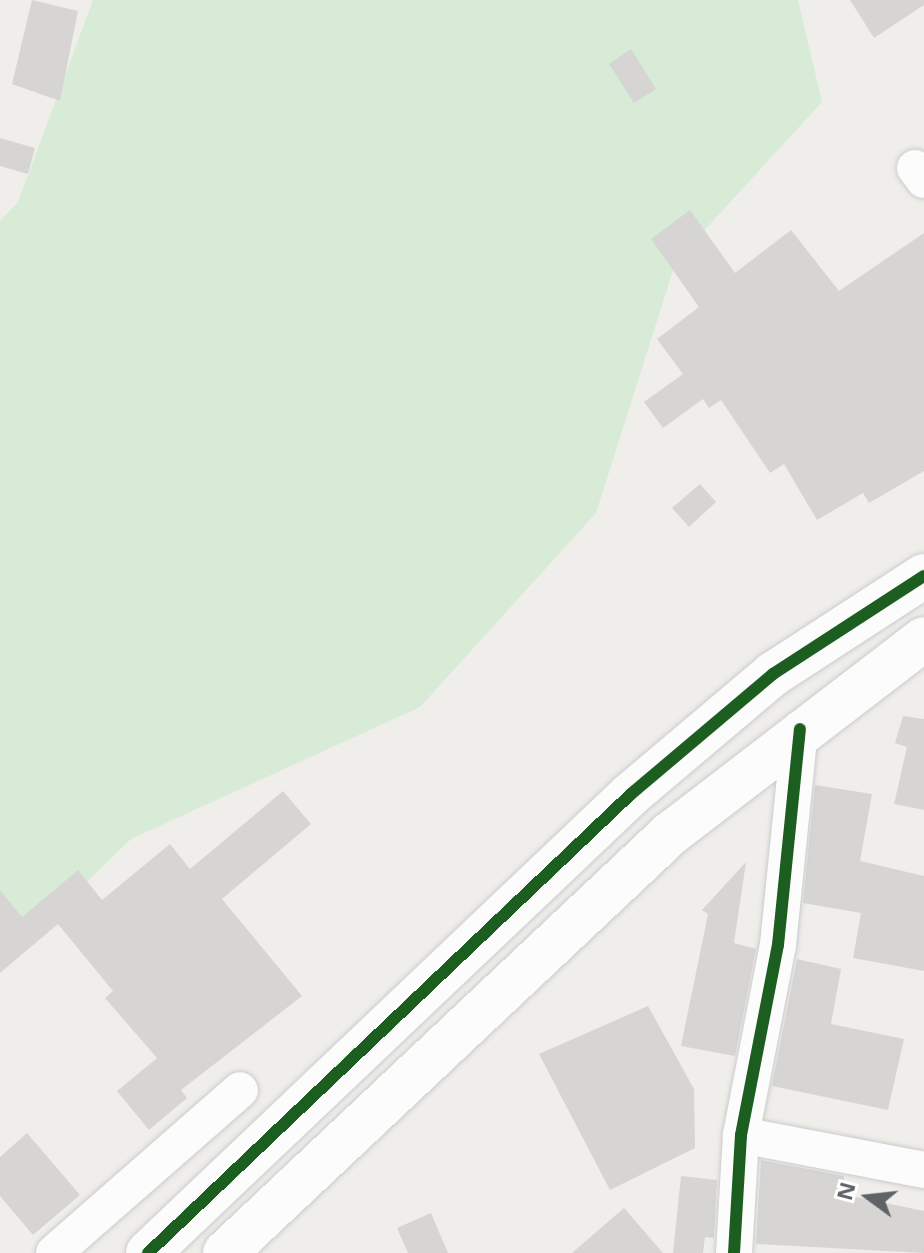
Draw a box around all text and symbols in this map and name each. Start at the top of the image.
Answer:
north arrow [828,1157,908,1237]
text: N [828,1178,862,1203]

